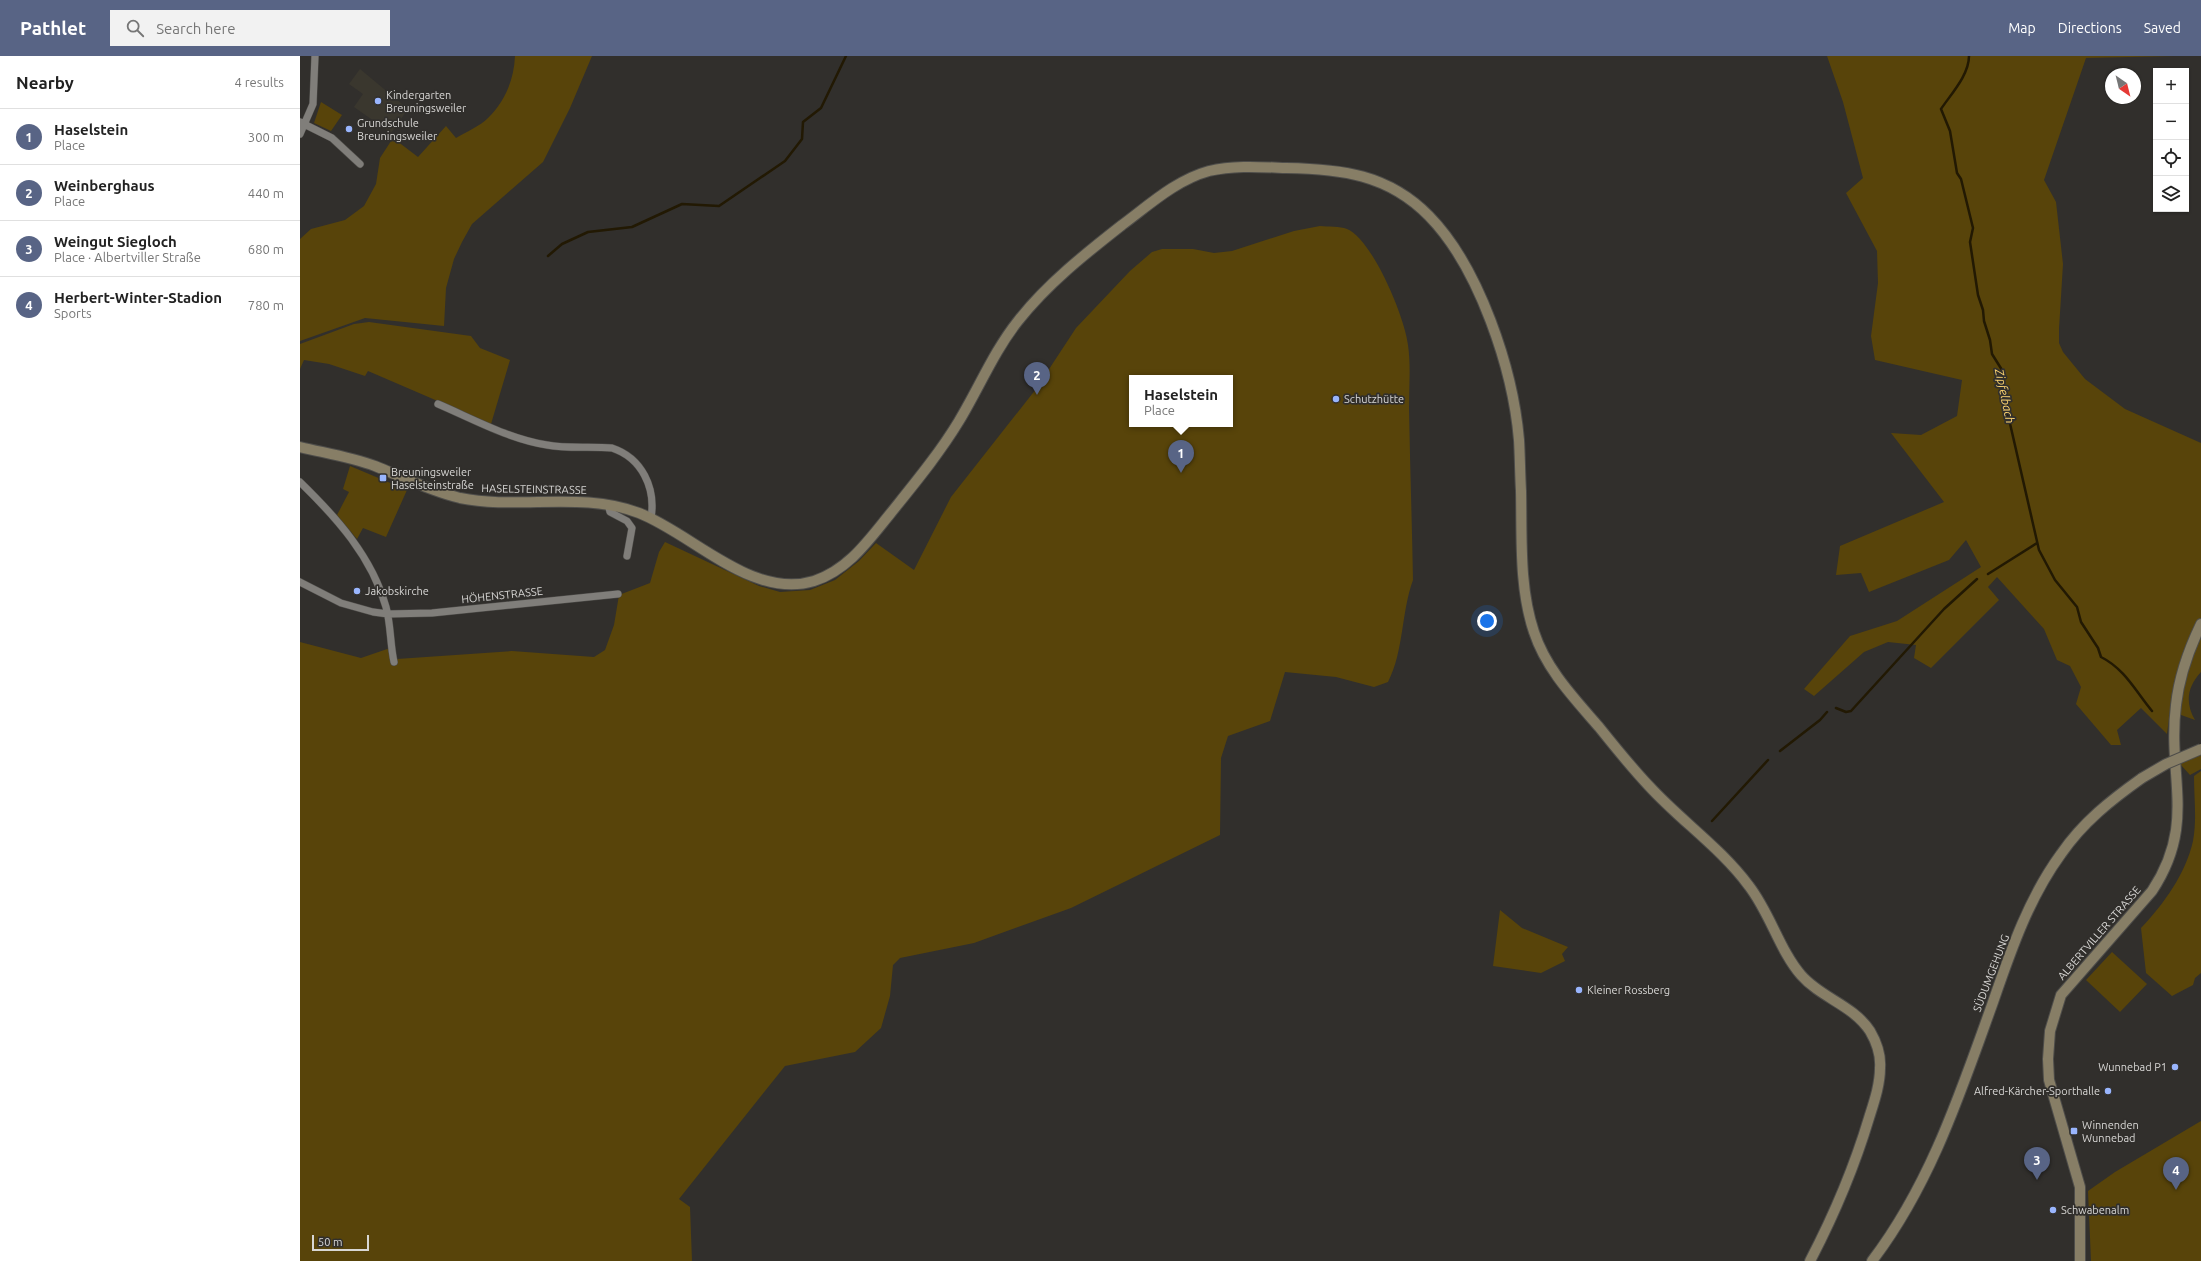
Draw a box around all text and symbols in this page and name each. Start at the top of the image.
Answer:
search box [110,10,390,46]
text: Pathlet [20,17,86,39]
icon: search [124,17,146,39]
text: Search here [156,20,236,37]
text: Map [2008,20,2036,36]
text: Directions [2058,20,2122,36]
text: Saved [2144,20,2181,36]
north arrow [2105,68,2141,104]
map controls [2153,68,2189,212]
button: + [2153,68,2189,104]
text: Nearby [16,73,74,92]
text: 4 results [234,75,284,89]
place label: Kindergarten Breuningsweiler [386,89,467,114]
marker: Kindergarten Breuningsweiler [373,96,383,106]
button: − [2153,104,2189,140]
place label: Grundschule Breuningsweiler [357,117,438,142]
text: Haselstein [54,121,128,138]
marker: Grundschule Breuningsweiler [344,124,354,134]
text: 1 [25,130,33,144]
text: 300 m [248,130,284,144]
text: Place [54,138,85,152]
button: locate [2153,140,2189,176]
button: layers [2153,176,2189,212]
text: Weinberghaus [54,177,155,194]
text: 2 [25,186,33,200]
text: 440 m [248,186,284,200]
text: Place [54,194,85,208]
text: Weingut Siegloch [54,233,177,250]
text: 3 [25,242,33,256]
text: 680 m [248,242,284,256]
text: Place · Albertviller Straße [54,250,201,264]
text: Herbert-Winter-Stadion [54,289,222,306]
text: 4 [25,298,33,312]
text: 780 m [248,298,284,312]
text: Sports [54,306,92,320]
pin: 2 [1024,362,1050,395]
water label: Zipfelbach [1993,367,2017,424]
popup [1129,375,1233,427]
text: Haselstein [1144,386,1218,403]
place label: Schutzhütte [1344,393,1404,405]
marker: Schutzhütte [1331,394,1341,404]
text: Place [1144,403,1175,417]
pin: 1 [1168,440,1194,473]
place label: Breuningsweiler Haselsteinstraße [391,466,474,491]
marker: Breuningsweiler Haselsteinstraße [378,473,388,483]
street label: HASELSTEINSTRASSE [481,482,587,496]
place label: Jakobskirche [365,585,429,597]
street label: HÖHENSTRASSE [461,585,543,605]
marker: Jakobskirche [352,586,362,596]
your location [1477,611,1497,631]
street label: ALBERTVILLER STRASSE [2055,884,2143,982]
street label: SÜDUMGEHUNG [1971,933,2011,1013]
place label: Kleiner Rossberg [1587,984,1670,996]
marker: Kleiner Rossberg [1574,985,1584,995]
place label: Wunnebad P1 [2098,1061,2167,1073]
marker: Wunnebad P1 [2170,1062,2180,1072]
place label: Alfred-Kärcher-Sporthalle [1974,1085,2100,1097]
marker: Alfred-Kärcher-Sporthalle [2103,1086,2113,1096]
place label: Winnenden Wunnebad [2082,1119,2139,1144]
marker: Winnenden Wunnebad [2069,1126,2079,1136]
pin: 3 [2024,1147,2050,1180]
pin: 4 [2163,1157,2189,1190]
place label: Schwabenalm [2061,1204,2129,1216]
marker: Schwabenalm [2048,1205,2058,1215]
scale bar [312,1233,369,1252]
text: 50 m [318,1236,342,1248]

